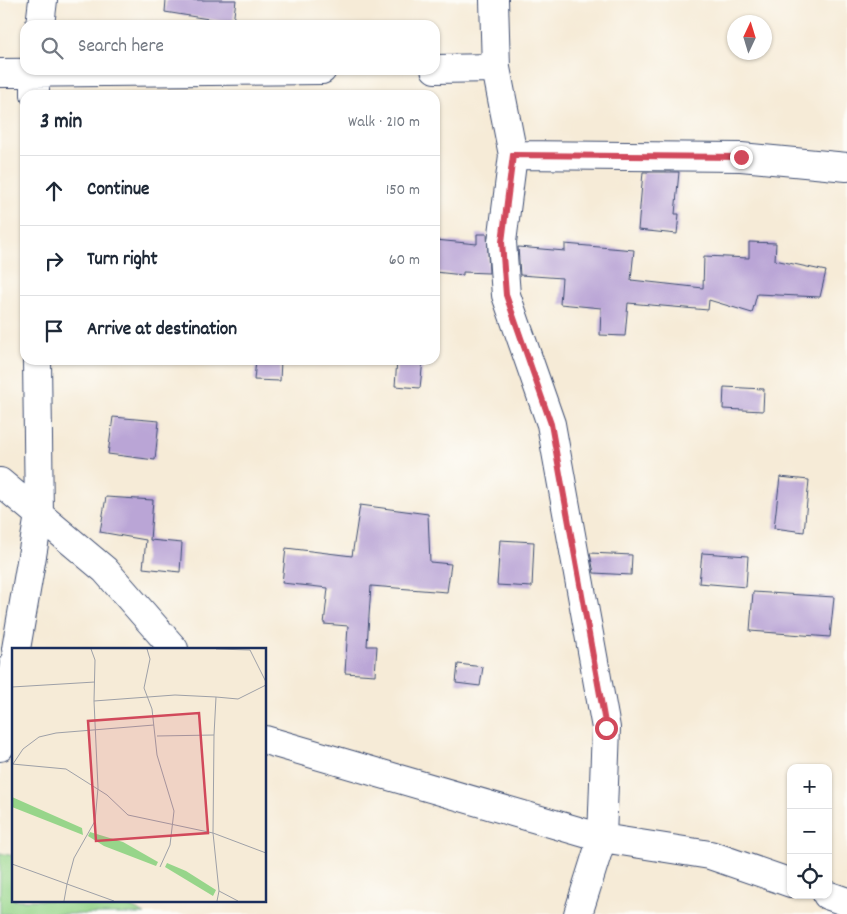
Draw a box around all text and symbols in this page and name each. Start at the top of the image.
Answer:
north arrow [727,15,772,60]
search box [20,20,440,75]
icon: search [38,34,66,62]
text: Search here [78,34,164,61]
text: 3 min [40,108,82,138]
text: Walk · 210 m [348,111,420,134]
route end [730,146,753,169]
icon: ahead [40,177,68,205]
text: Continue [87,177,149,204]
text: 150 m [386,179,420,202]
icon: right [40,247,68,275]
text: Turn right [87,247,158,274]
text: 60 m [389,249,420,272]
icon: arrive [40,317,68,345]
text: Arrive at destination [87,317,237,344]
inset map [12,648,266,902]
route start [595,717,618,740]
map controls [787,764,832,899]
button: + [787,764,832,809]
button: − [787,809,832,854]
button: locate [787,854,832,899]

